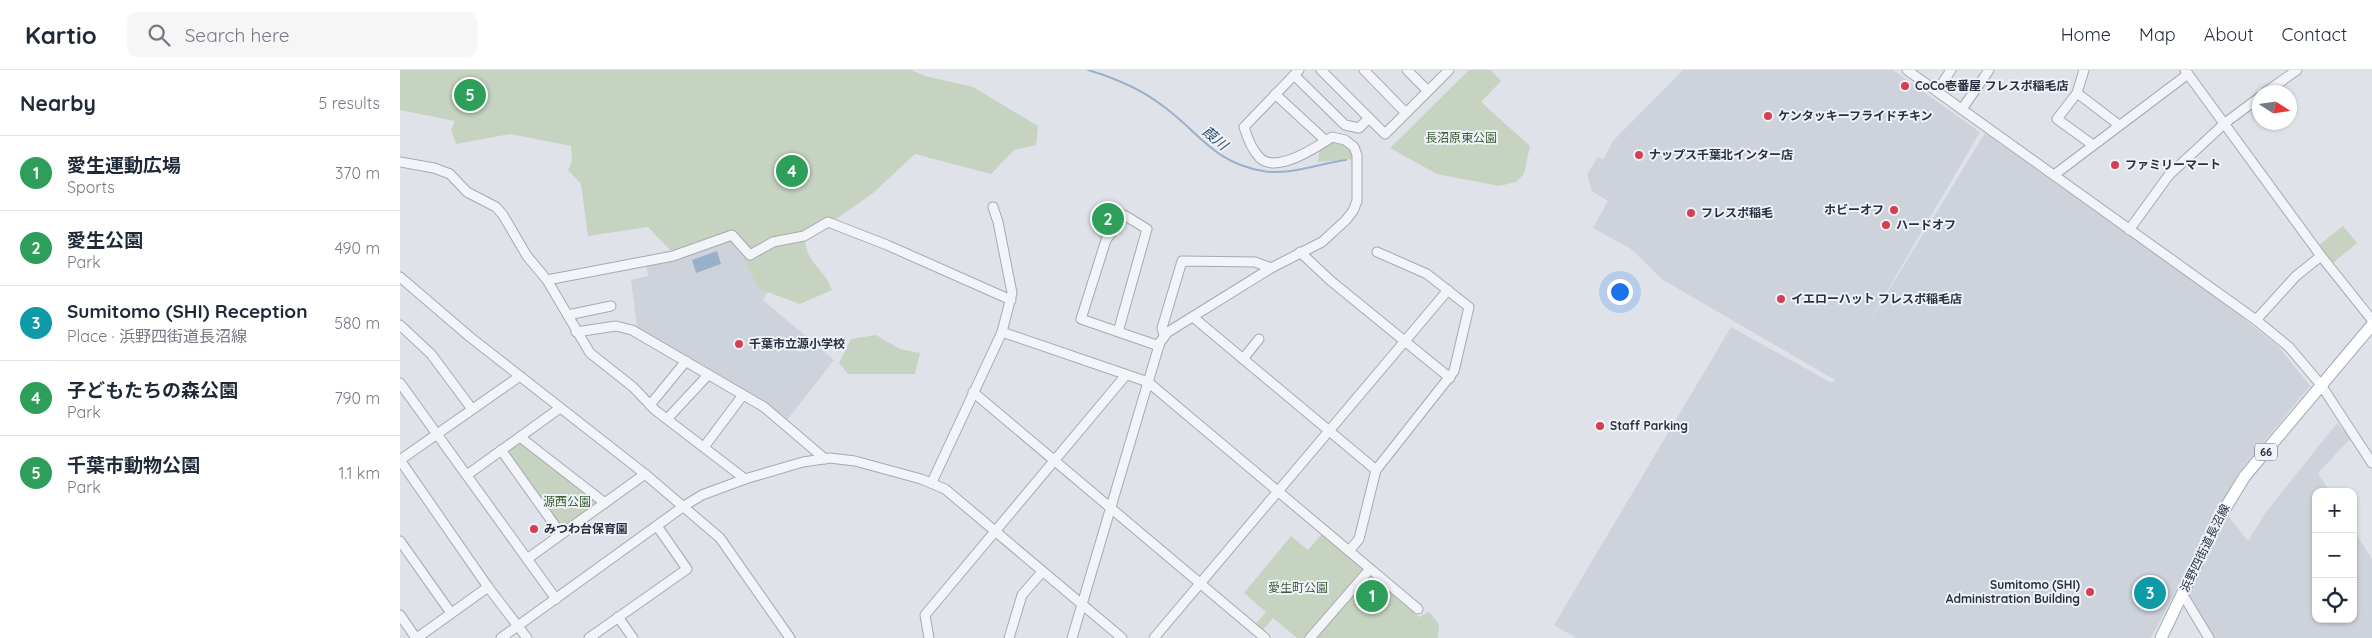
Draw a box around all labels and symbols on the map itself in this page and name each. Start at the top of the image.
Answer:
pin: 5 [454,76,486,114]
place label: CoCo壱番屋 フレスポ稲毛店 [1915,78,2068,93]
marker: CoCo壱番屋 フレスポ稲毛店 [1899,80,1911,92]
north arrow [2252,85,2297,130]
place label: ケンタッキーフライドチキン [1778,108,1933,123]
marker: ケンタッキーフライドチキン [1762,110,1774,122]
water label: 葭川 [1198,122,1233,155]
park label: 長沼原東公園 [1425,130,1497,145]
place label: ナップス千葉北インター店 [1649,147,1793,162]
marker: ナップス千葉北インター店 [1633,149,1645,161]
pin: 4 [776,152,808,190]
place label: ファミリーマート [2125,157,2221,172]
marker: ファミリーマート [2109,159,2121,171]
pin: 2 [1092,200,1124,238]
place label: ホビーオフ [1824,202,1884,217]
marker: ホビーオフ [1888,204,1900,216]
place label: フレスポ稲毛 [1701,205,1773,220]
marker: フレスポ稲毛 [1685,207,1697,219]
place label: ハードオフ [1896,217,1956,232]
marker: ハードオフ [1880,219,1892,231]
your location [1607,279,1633,305]
place label: イエローハット フレスポ稲毛店 [1791,291,1962,306]
marker: イエローハット フレスポ稲毛店 [1775,293,1787,305]
place label: 千葉市立源小学校 [749,336,845,351]
marker: 千葉市立源小学校 [733,338,745,350]
place label: Staff Parking [1610,418,1688,433]
marker: Staff Parking [1594,420,1606,432]
road number: 66 [2255,444,2277,461]
park label: 源西公園 [543,494,591,509]
street label: 浜野四街道長沼線 [2177,501,2232,594]
place label: みつわ台保育園 [544,521,628,536]
marker: みつわ台保育園 [528,523,540,535]
pin: 3 [2134,574,2166,612]
pin: 1 [1356,577,1388,615]
place label: Sumitomo (SHI) Administration Building [1946,577,2080,606]
park label: 愛生町公園 [1268,580,1328,595]
marker: Sumitomo (SHI) Administration Building [2084,586,2096,598]

